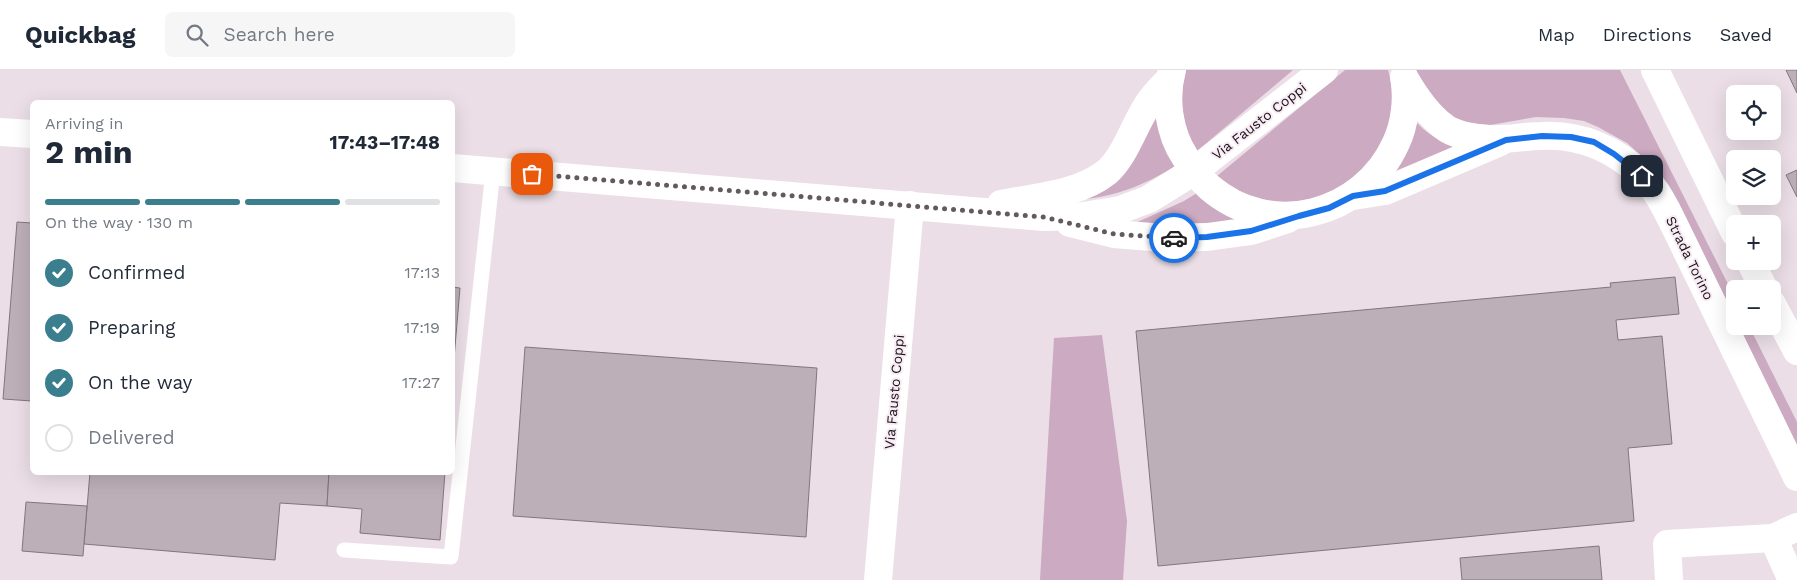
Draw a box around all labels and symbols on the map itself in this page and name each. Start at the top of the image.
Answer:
street label: Via Fausto Coppi [1209,79,1309,163]
pin [511,153,553,195]
pin [1621,155,1663,197]
courier [1149,213,1199,263]
street label: Strada Torino [1663,214,1717,302]
street label: Via Fausto Coppi [881,334,907,450]

